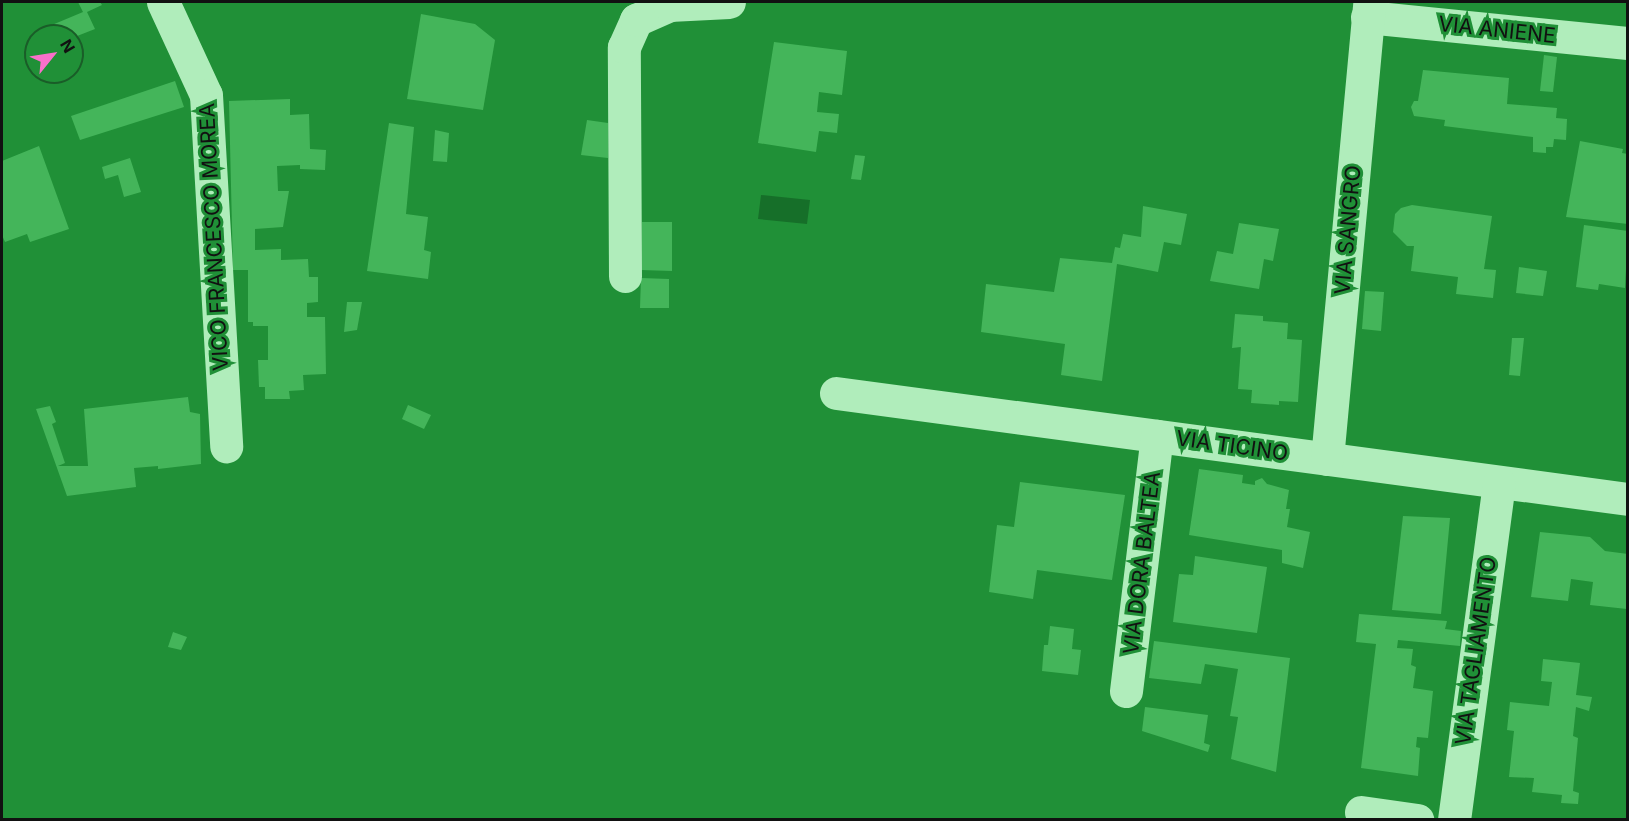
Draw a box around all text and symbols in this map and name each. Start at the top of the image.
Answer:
street label: VIA ANIENE [1437,11,1557,49]
north arrow [24,24,84,84]
text: N [56,36,80,56]
street label: VICO FRANCESCO MOREA [194,103,234,371]
street label: VIA SANGRO [1330,164,1366,296]
street label: VIA TICINO [1175,426,1289,466]
street label: VIA DORA BALTEA [1118,470,1166,656]
street label: VIA TAGLIAMENTO [1450,555,1502,747]

